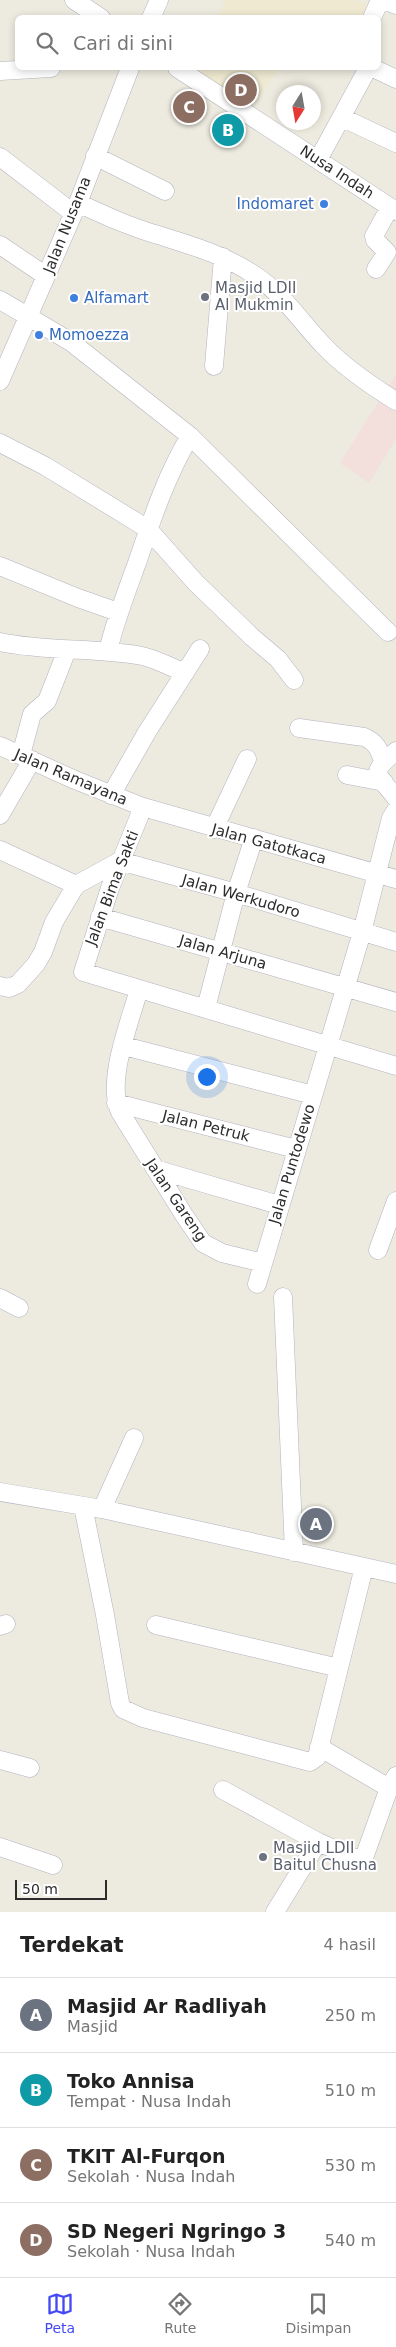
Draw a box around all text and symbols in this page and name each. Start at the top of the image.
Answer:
search box [15,15,381,70]
icon: search [33,29,61,57]
text: Cari di sini [73,32,173,54]
pin: D [225,71,257,109]
north arrow [276,85,321,130]
pin: C [173,88,205,126]
pin: B [212,111,244,149]
street label: Nusa Indah [297,141,377,203]
street label: Jalan Nusama [39,174,95,277]
place label: Indomaret [237,195,314,213]
marker: Indomaret [318,198,330,210]
place label: Masjid LDII Al Mukmin [215,279,296,314]
place label: Alfamart [84,289,149,307]
marker: Masjid LDII Al Mukmin [199,291,211,303]
marker: Alfamart [68,292,80,304]
place label: Momoezza [49,326,129,344]
marker: Momoezza [33,329,45,341]
street label: Jalan Ramayana [11,745,130,809]
street label: Jalan Gatotkaca [209,820,328,868]
street label: Jalan Bima Sakti [81,828,142,949]
street label: Jalan Werkudoro [179,870,302,921]
street label: Jalan Arjuna [176,931,269,973]
your location [194,1064,220,1090]
street label: Jalan Puntodewo [265,1102,319,1227]
street label: Jalan Petruk [160,1106,252,1146]
street label: Jalan Gareng [141,1154,210,1245]
pin: A [300,1505,332,1543]
place label: Masjid LDII Baitul Chusna [273,1839,377,1874]
marker: Masjid LDII Baitul Chusna [257,1851,269,1863]
scale bar [15,1877,108,1900]
text: 50 m [22,1881,58,1897]
text: Terdekat [20,1933,124,1957]
text: 4 hasil [324,1935,376,1954]
text: Masjid Ar Radliyah [67,1995,267,2017]
text: A [30,2006,42,2025]
text: 250 m [325,2006,376,2025]
text: Masjid [67,2017,118,2036]
text: Toko Annisa [67,2070,195,2092]
text: B [30,2081,42,2100]
text: 510 m [325,2081,376,2100]
text: Tempat · Nusa Indah [67,2092,231,2111]
text: TKIT Al-Furqon [67,2145,226,2167]
text: C [30,2156,42,2175]
text: 530 m [325,2156,376,2175]
text: Sekolah · Nusa Indah [67,2167,235,2186]
text: SD Negeri Ngringo 3 [67,2220,286,2242]
text: D [29,2231,43,2250]
text: 540 m [325,2231,376,2250]
text: Sekolah · Nusa Indah [67,2242,235,2261]
tab: Peta [45,2290,75,2336]
tab: Rute [164,2290,196,2336]
tab: Disimpan [286,2290,351,2336]

